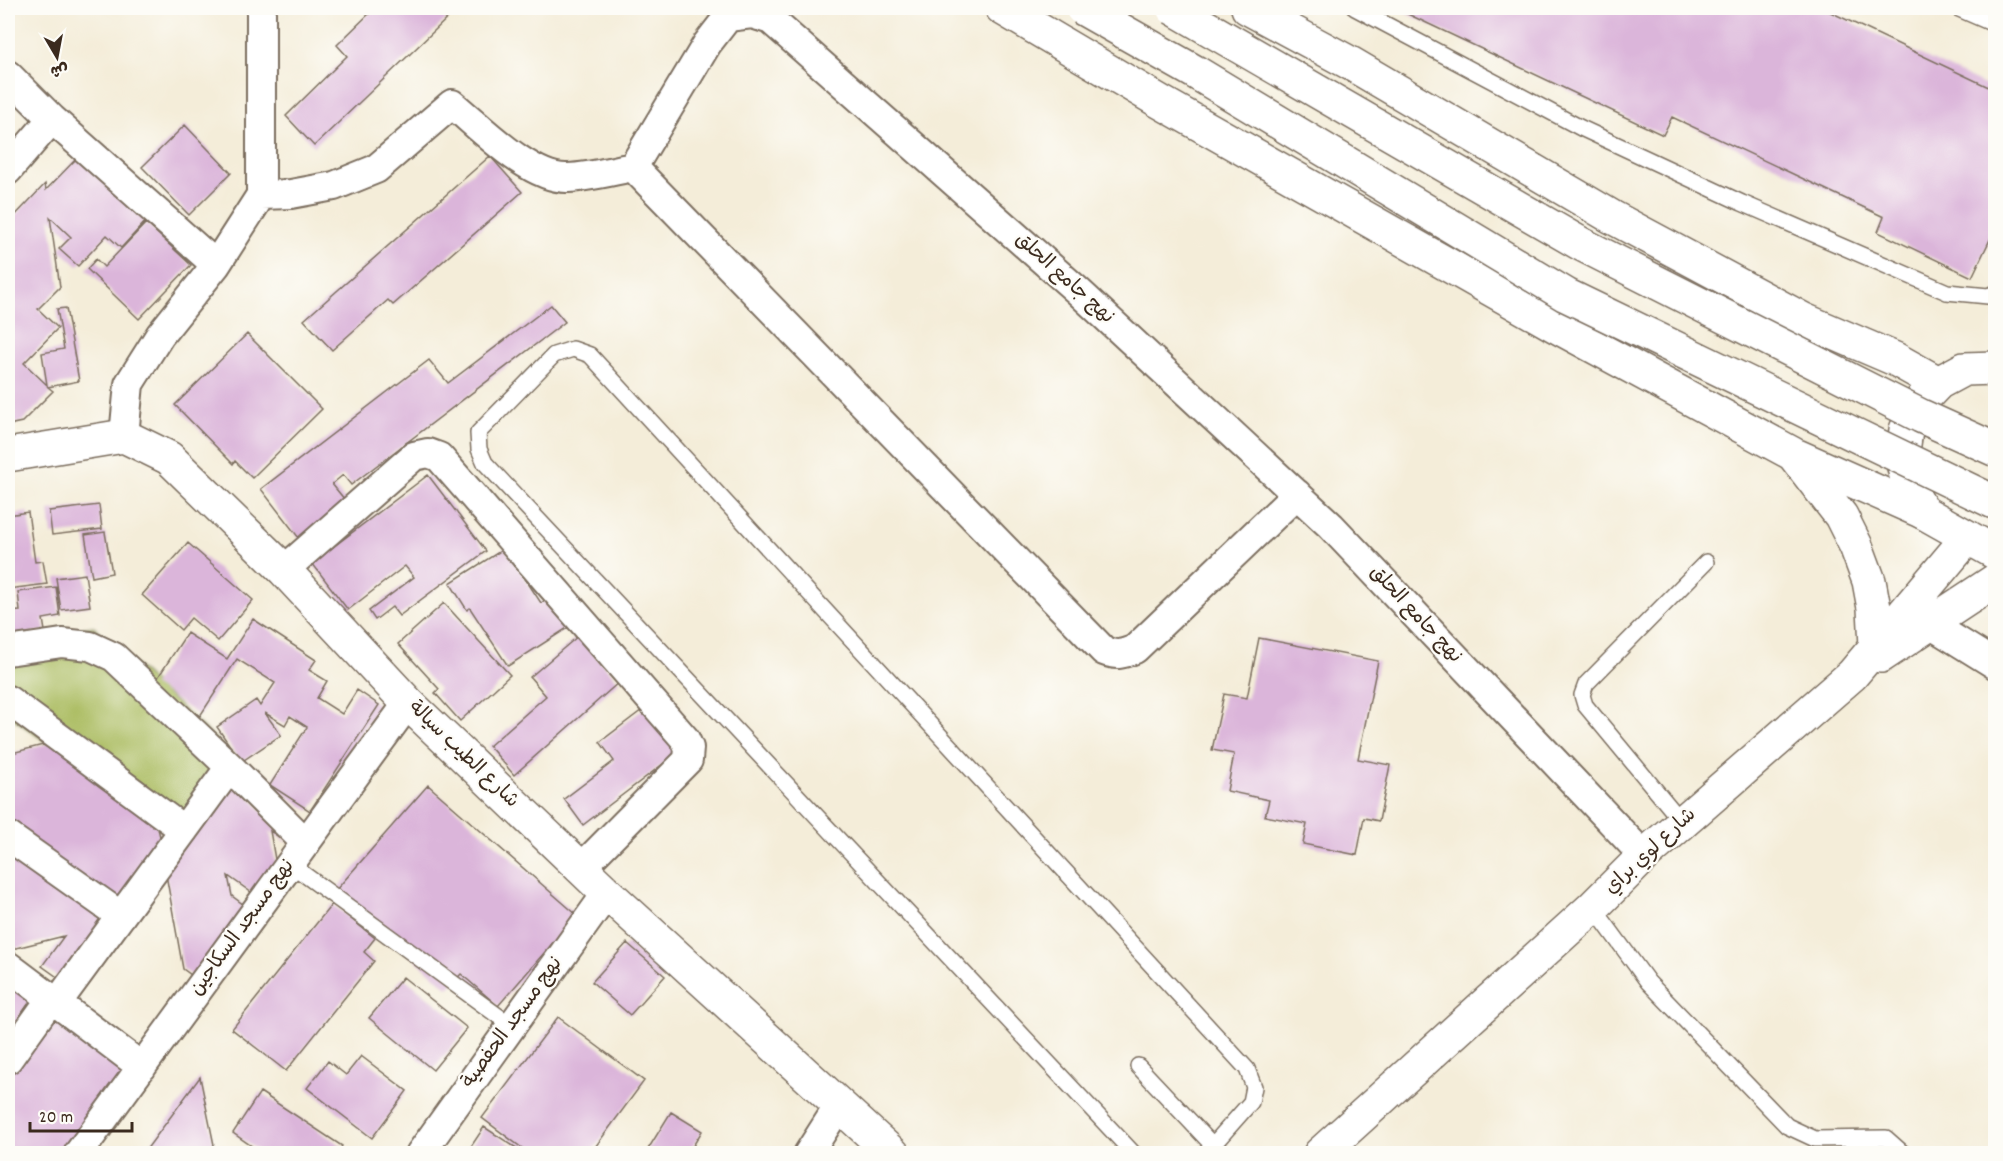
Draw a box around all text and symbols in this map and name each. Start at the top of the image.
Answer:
north arrow [27,27,87,87]
text: ش [49,56,70,82]
street label: نهج جامع الحلق [1008,227,1120,331]
street label: نهج جامع الحلق [1362,560,1468,670]
street label: شارع الطيب سيالة [401,695,525,815]
street label: شارع لوي براي [1599,802,1703,902]
street label: نهج مسجد السكاجين [184,854,302,1002]
street label: نهج مسجد الحفصية [456,951,570,1095]
scale bar [30,1095,132,1133]
text: 20 m [39,1106,73,1131]

